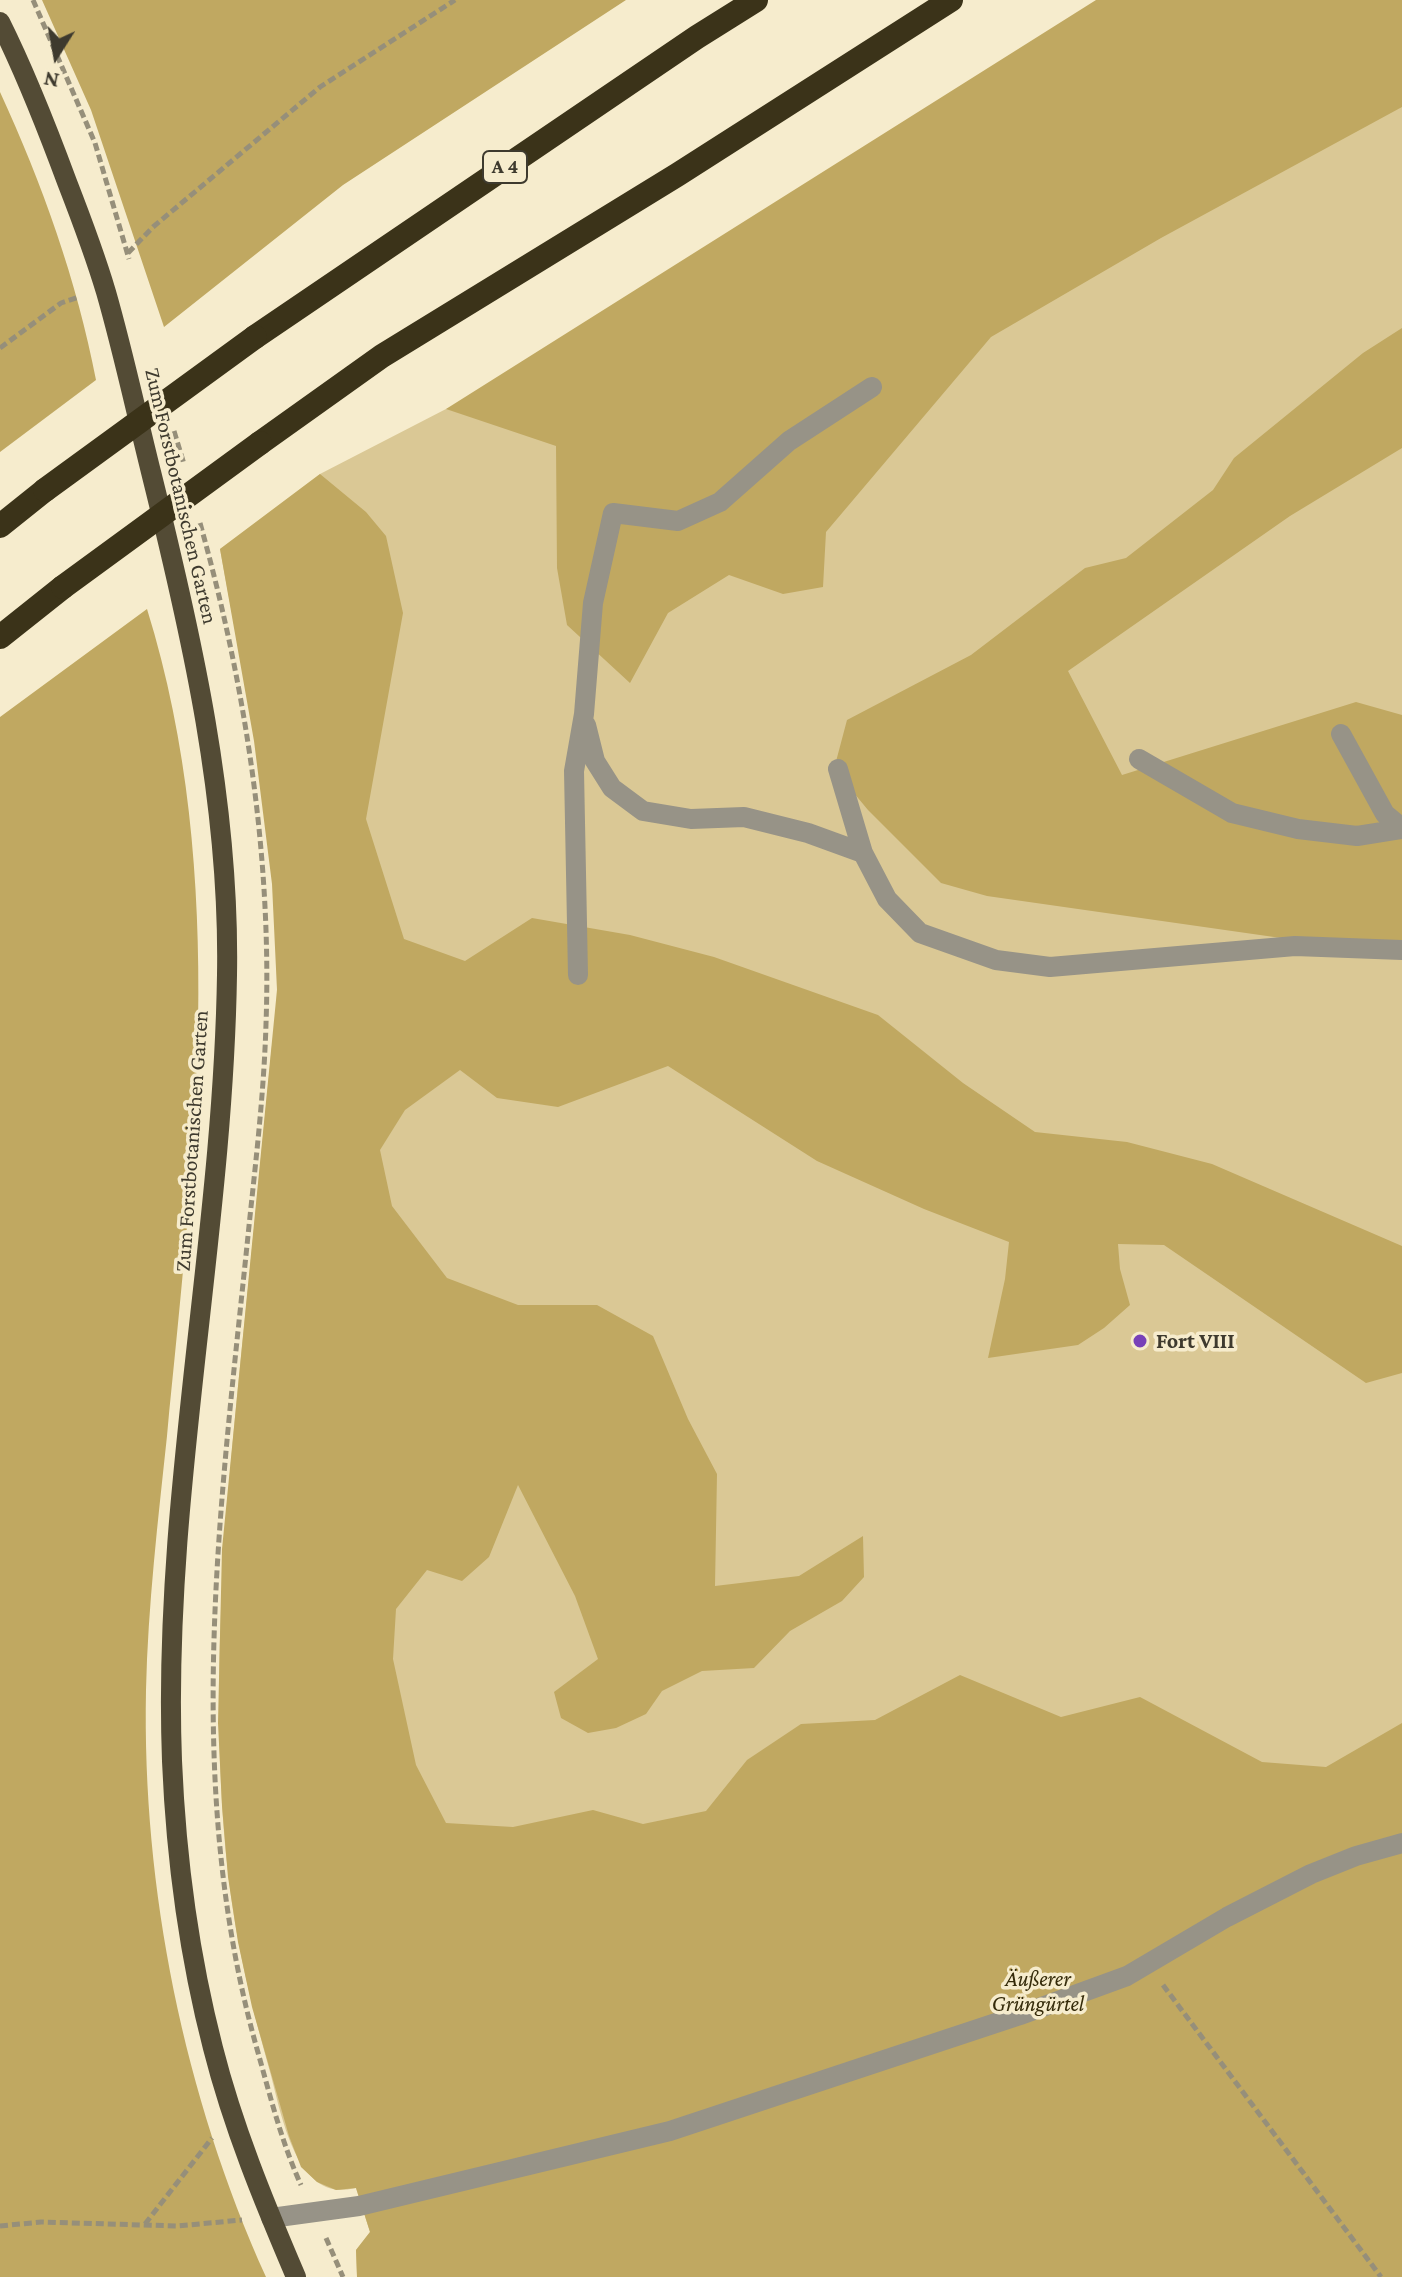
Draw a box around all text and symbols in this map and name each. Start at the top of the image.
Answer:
north arrow [16,16,96,96]
text: N [42,66,61,94]
road number: A 4 [483,151,527,183]
street label: Zum Forstbotanischen Garten [139,365,223,627]
street label: Zum Forstbotanischen Garten [170,1009,214,1273]
place label: Fort VIII [1156,1328,1235,1354]
marker: Fort VIII [1131,1332,1149,1350]
park label: Äußerer Grüngürtel [992,1966,1084,2018]

